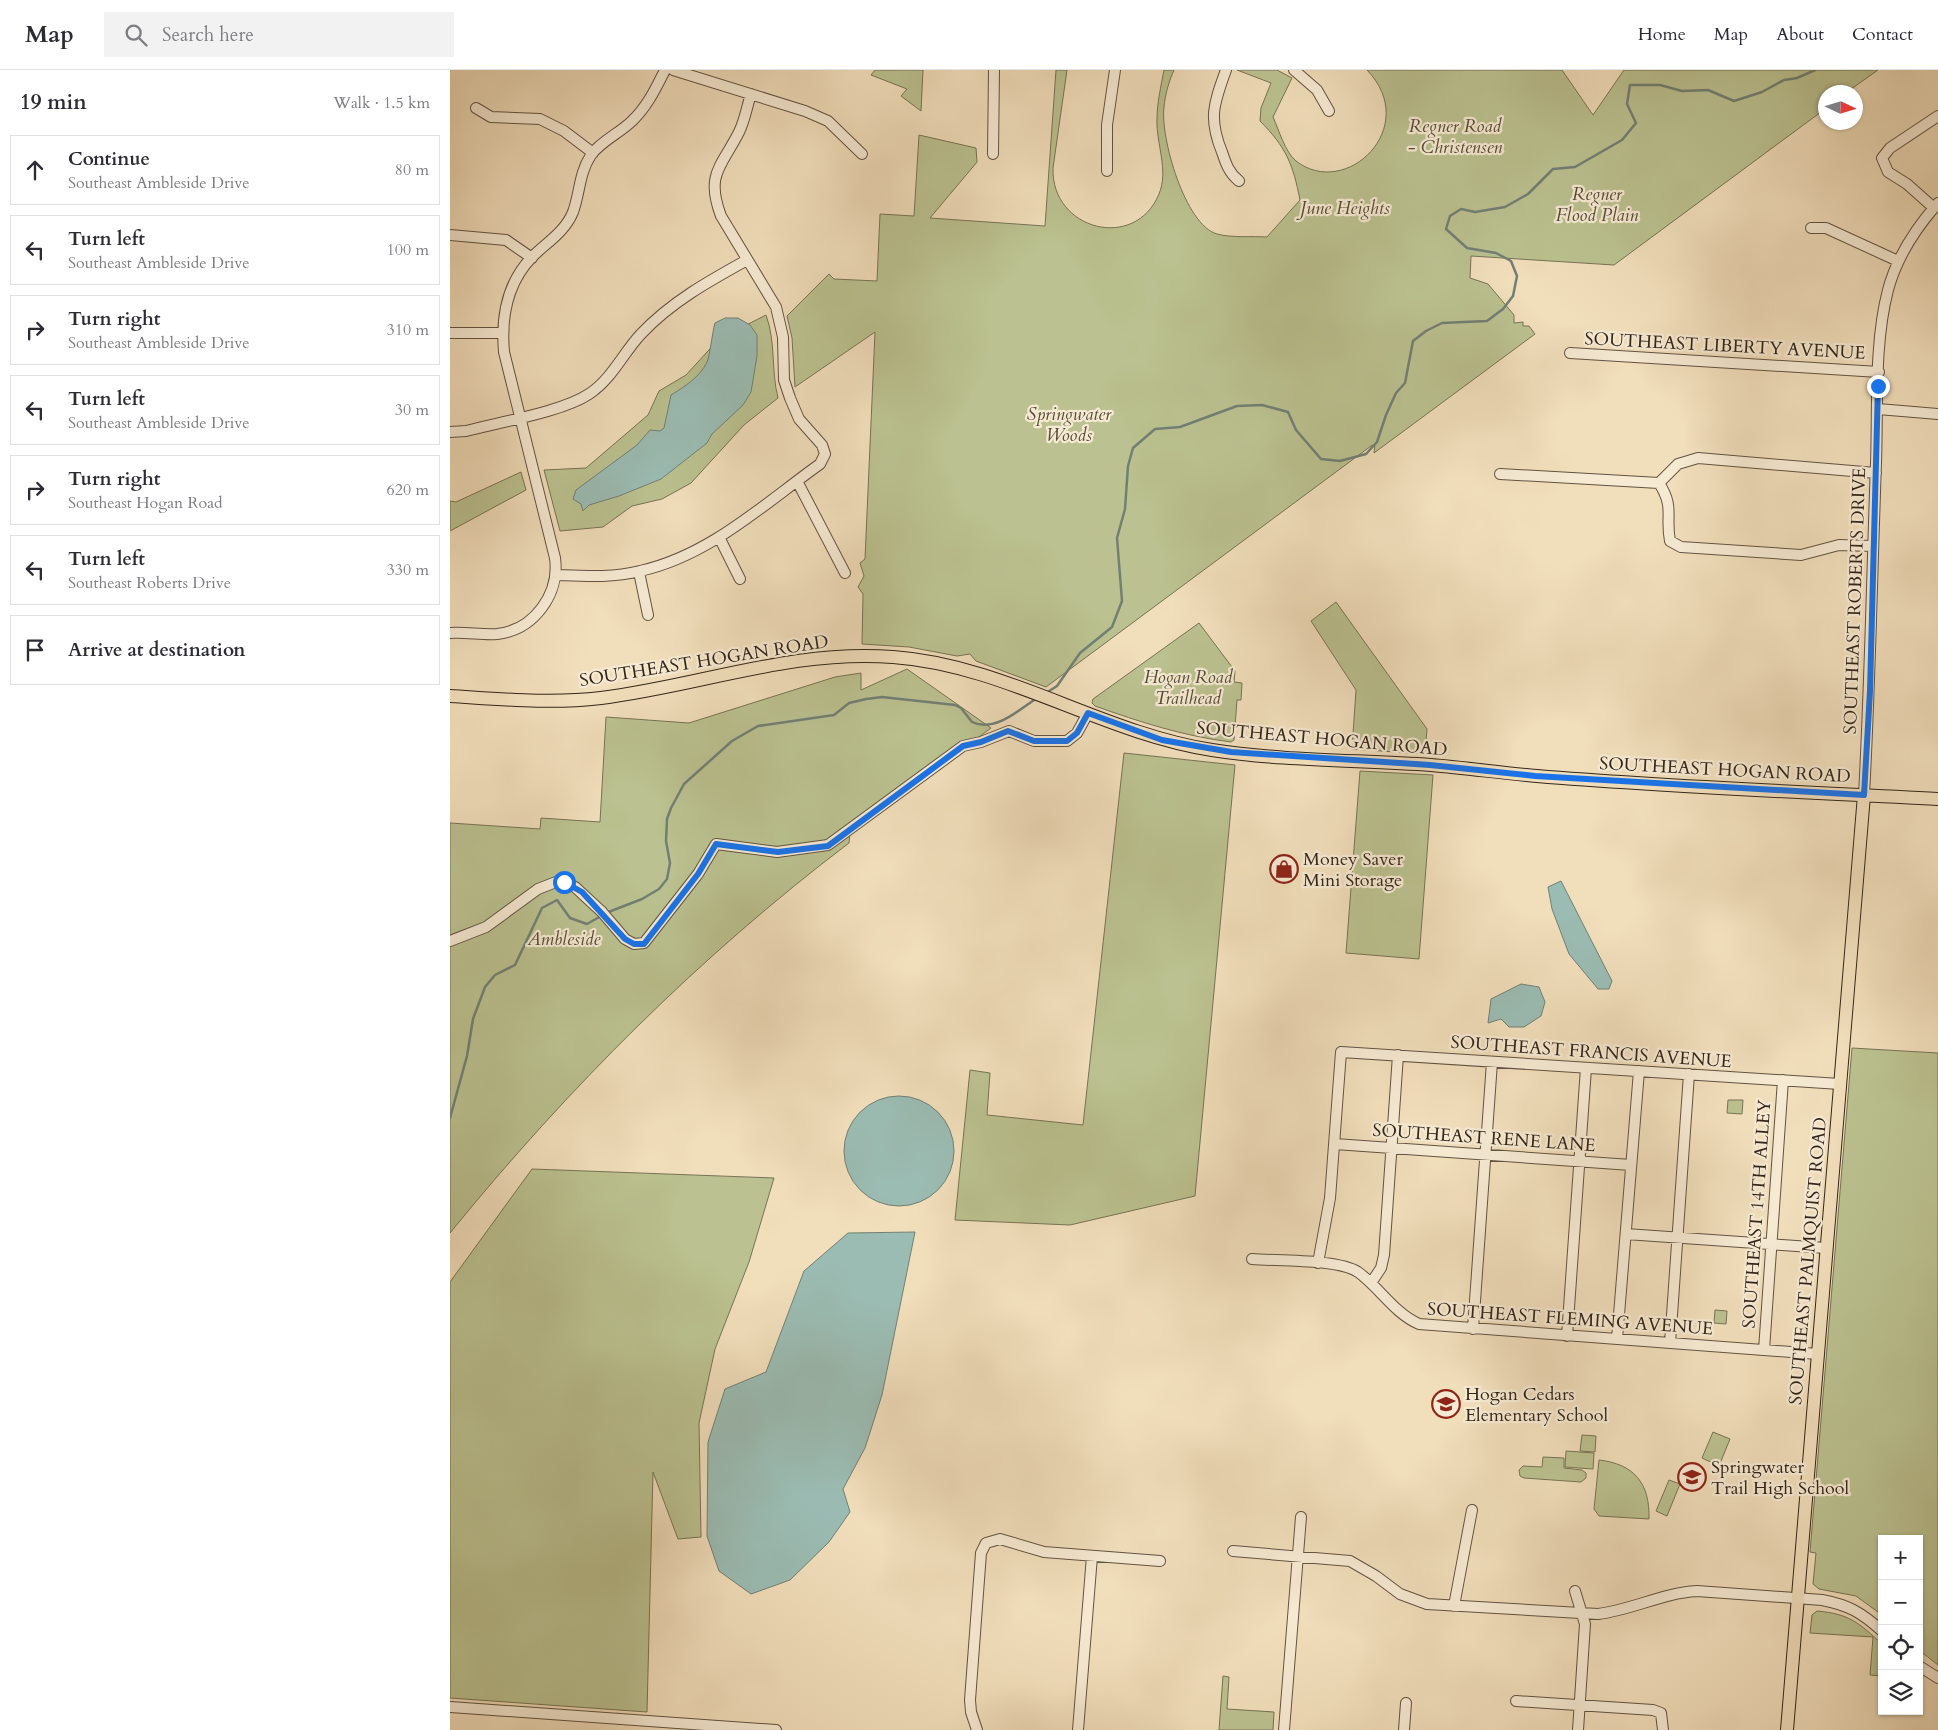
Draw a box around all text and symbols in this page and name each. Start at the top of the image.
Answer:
search box [104,12,454,57]
text: Map [25,18,74,51]
icon: search [122,21,150,49]
text: Search here [162,22,254,48]
text: Home [1638,22,1686,47]
text: Map [1714,22,1748,47]
text: About [1776,22,1824,47]
text: Contact [1852,22,1913,47]
north arrow [1818,85,1863,130]
text: 19 min [20,88,87,117]
text: Walk · 1.5 km [333,92,430,114]
park label: Regner Road - Christensen [1408,114,1503,160]
text: Continue [68,146,150,172]
icon: ahead [21,156,49,184]
text: 80 m [395,159,429,181]
text: Southeast Ambleside Drive [68,172,250,194]
park label: Regner Flood Plain [1556,182,1639,228]
park label: June Heights [1296,196,1390,221]
text: Turn left [68,226,145,252]
icon: left [21,236,49,264]
text: 100 m [387,239,429,261]
text: Southeast Ambleside Drive [68,252,250,274]
text: Turn right [68,306,160,332]
icon: right [21,316,49,344]
text: 310 m [387,319,429,341]
street label: SOUTHEAST LIBERTY AVENUE [1584,326,1866,366]
text: Southeast Ambleside Drive [68,332,250,354]
route end [1867,375,1890,398]
text: Turn left [68,386,145,412]
icon: left [21,396,49,424]
text: 30 m [395,399,429,421]
park label: Springwater Woods [1027,402,1112,448]
text: Southeast Ambleside Drive [68,412,250,434]
text: Turn right [68,466,160,492]
street label: SOUTHEAST ROBERTS DRIVE [1838,467,1872,735]
icon: right [21,476,49,504]
text: 620 m [387,479,429,501]
text: Southeast Hogan Road [68,492,223,514]
text: Turn left [68,546,145,572]
icon: left [21,556,49,584]
text: 330 m [387,559,429,581]
text: Southeast Roberts Drive [68,572,231,594]
street label: SOUTHEAST HOGAN ROAD [578,629,830,693]
icon: arrive [21,636,49,664]
text: Arrive at destination [68,637,245,663]
park label: Hogan Road Trailhead [1144,665,1234,711]
street label: SOUTHEAST HOGAN ROAD [1195,716,1449,762]
street label: SOUTHEAST HOGAN ROAD [1599,751,1851,789]
place label: Money Saver Mini Storage [1303,847,1404,893]
shop icon: Money Saver Mini Storage [1269,854,1299,884]
route start [553,871,576,894]
park label: Ambleside [527,927,602,952]
street label: SOUTHEAST FRANCIS AVENUE [1450,1030,1732,1074]
street label: SOUTHEAST 14TH ALLEY [1737,1098,1778,1329]
street label: SOUTHEAST PALMQUIST ROAD [1783,1116,1833,1406]
street label: SOUTHEAST RENE LANE [1372,1118,1596,1158]
street label: SOUTHEAST FLEMING AVENUE [1426,1297,1714,1341]
place label: Hogan Cedars Elementary School [1465,1382,1608,1428]
school or university icon: Hogan Cedars Elementary School [1431,1389,1461,1419]
place label: Springwater Trail High School [1711,1455,1849,1501]
school or university icon: Springwater Trail High School [1677,1462,1707,1492]
map controls [1878,1535,1923,1715]
button: + [1878,1535,1923,1580]
button: − [1878,1580,1923,1625]
button: locate [1878,1625,1923,1670]
button: layers [1878,1670,1923,1715]

